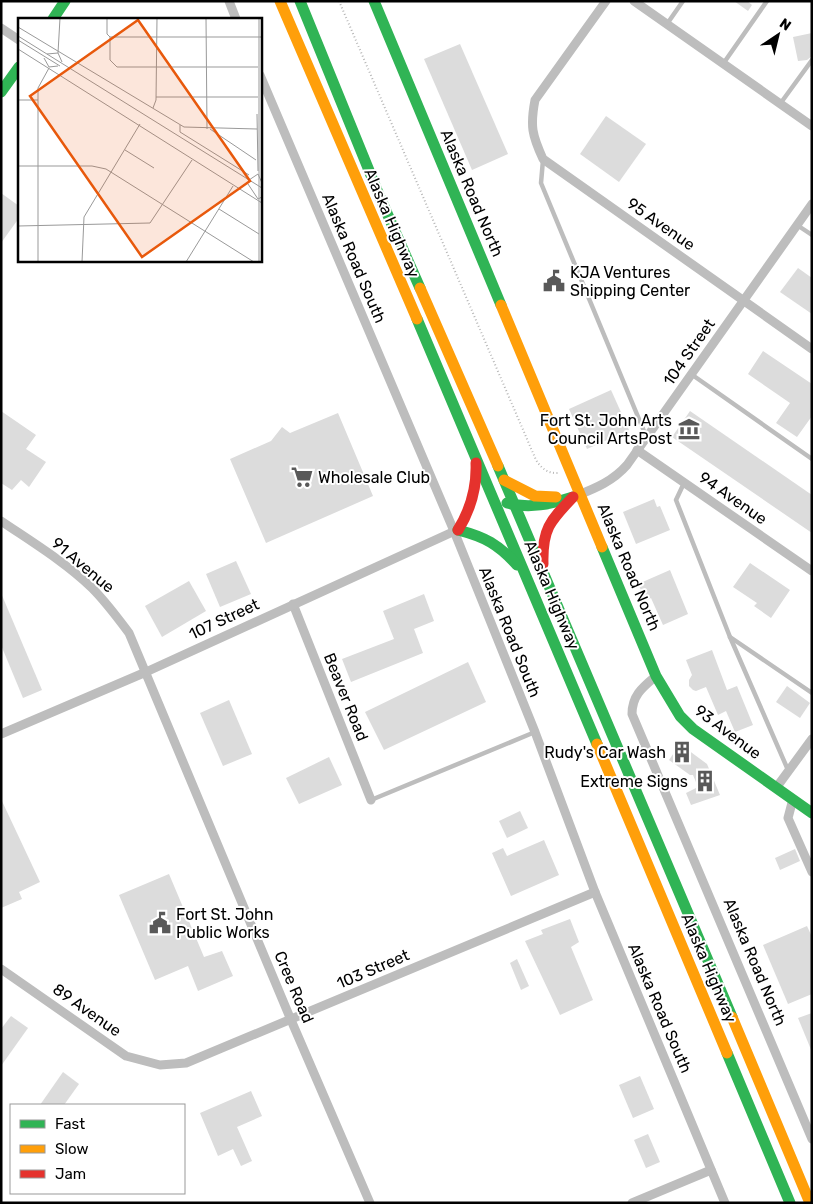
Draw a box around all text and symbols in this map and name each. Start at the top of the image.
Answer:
north arrow [753,10,803,60]
text: N [776,15,794,35]
inset map [18,18,261,261]
street label: Alaska Road North [437,126,507,260]
street label: Alaska Highway [360,165,424,281]
street label: Alaska Road South [318,190,390,326]
street label: 95 Avenue [623,194,699,254]
place label: KJA Ventures Shipping Center [570,263,690,300]
public building icon: KJA Ventures Shipping Center [541,268,567,294]
street label: 104 Street [659,315,719,389]
place label: Fort St. John Arts Council ArtsPost [540,411,672,448]
museum icon: Fort St. John Arts Council ArtsPost [676,416,702,442]
supermarket icon: Wholesale Club [289,464,315,490]
place label: Wholesale Club [318,468,430,487]
street label: 94 Avenue [695,468,771,528]
street label: Alaska Road North [594,500,664,634]
street label: 91 Avenue [48,533,118,597]
street label: Alaska Highway [520,537,584,653]
street label: Alaska Road South [475,564,545,700]
street label: 107 Street [186,594,262,644]
street label: Beaver Road [320,650,372,744]
street label: 93 Avenue [691,701,765,763]
building icon: Rudy's Car Wash [669,739,695,765]
place label: Rudy's Car Wash [544,743,666,762]
building icon: Extreme Signs [692,768,718,794]
place label: Extreme Signs [580,772,688,791]
street label: Alaska Road North [720,895,790,1029]
place label: Fort St. John Public Works [176,905,274,942]
public building icon: Fort St. John Public Works [147,910,173,936]
street label: Alaska Highway [677,910,741,1026]
street label: Alaska Road South [624,940,696,1076]
street label: 103 Street [334,945,412,993]
street label: Cree Road [270,948,318,1026]
street label: 89 Avenue [49,980,125,1041]
legend [10,1104,185,1194]
text: Fast [55,1115,85,1133]
text: Slow [55,1140,88,1158]
text: Jam [55,1165,86,1183]

